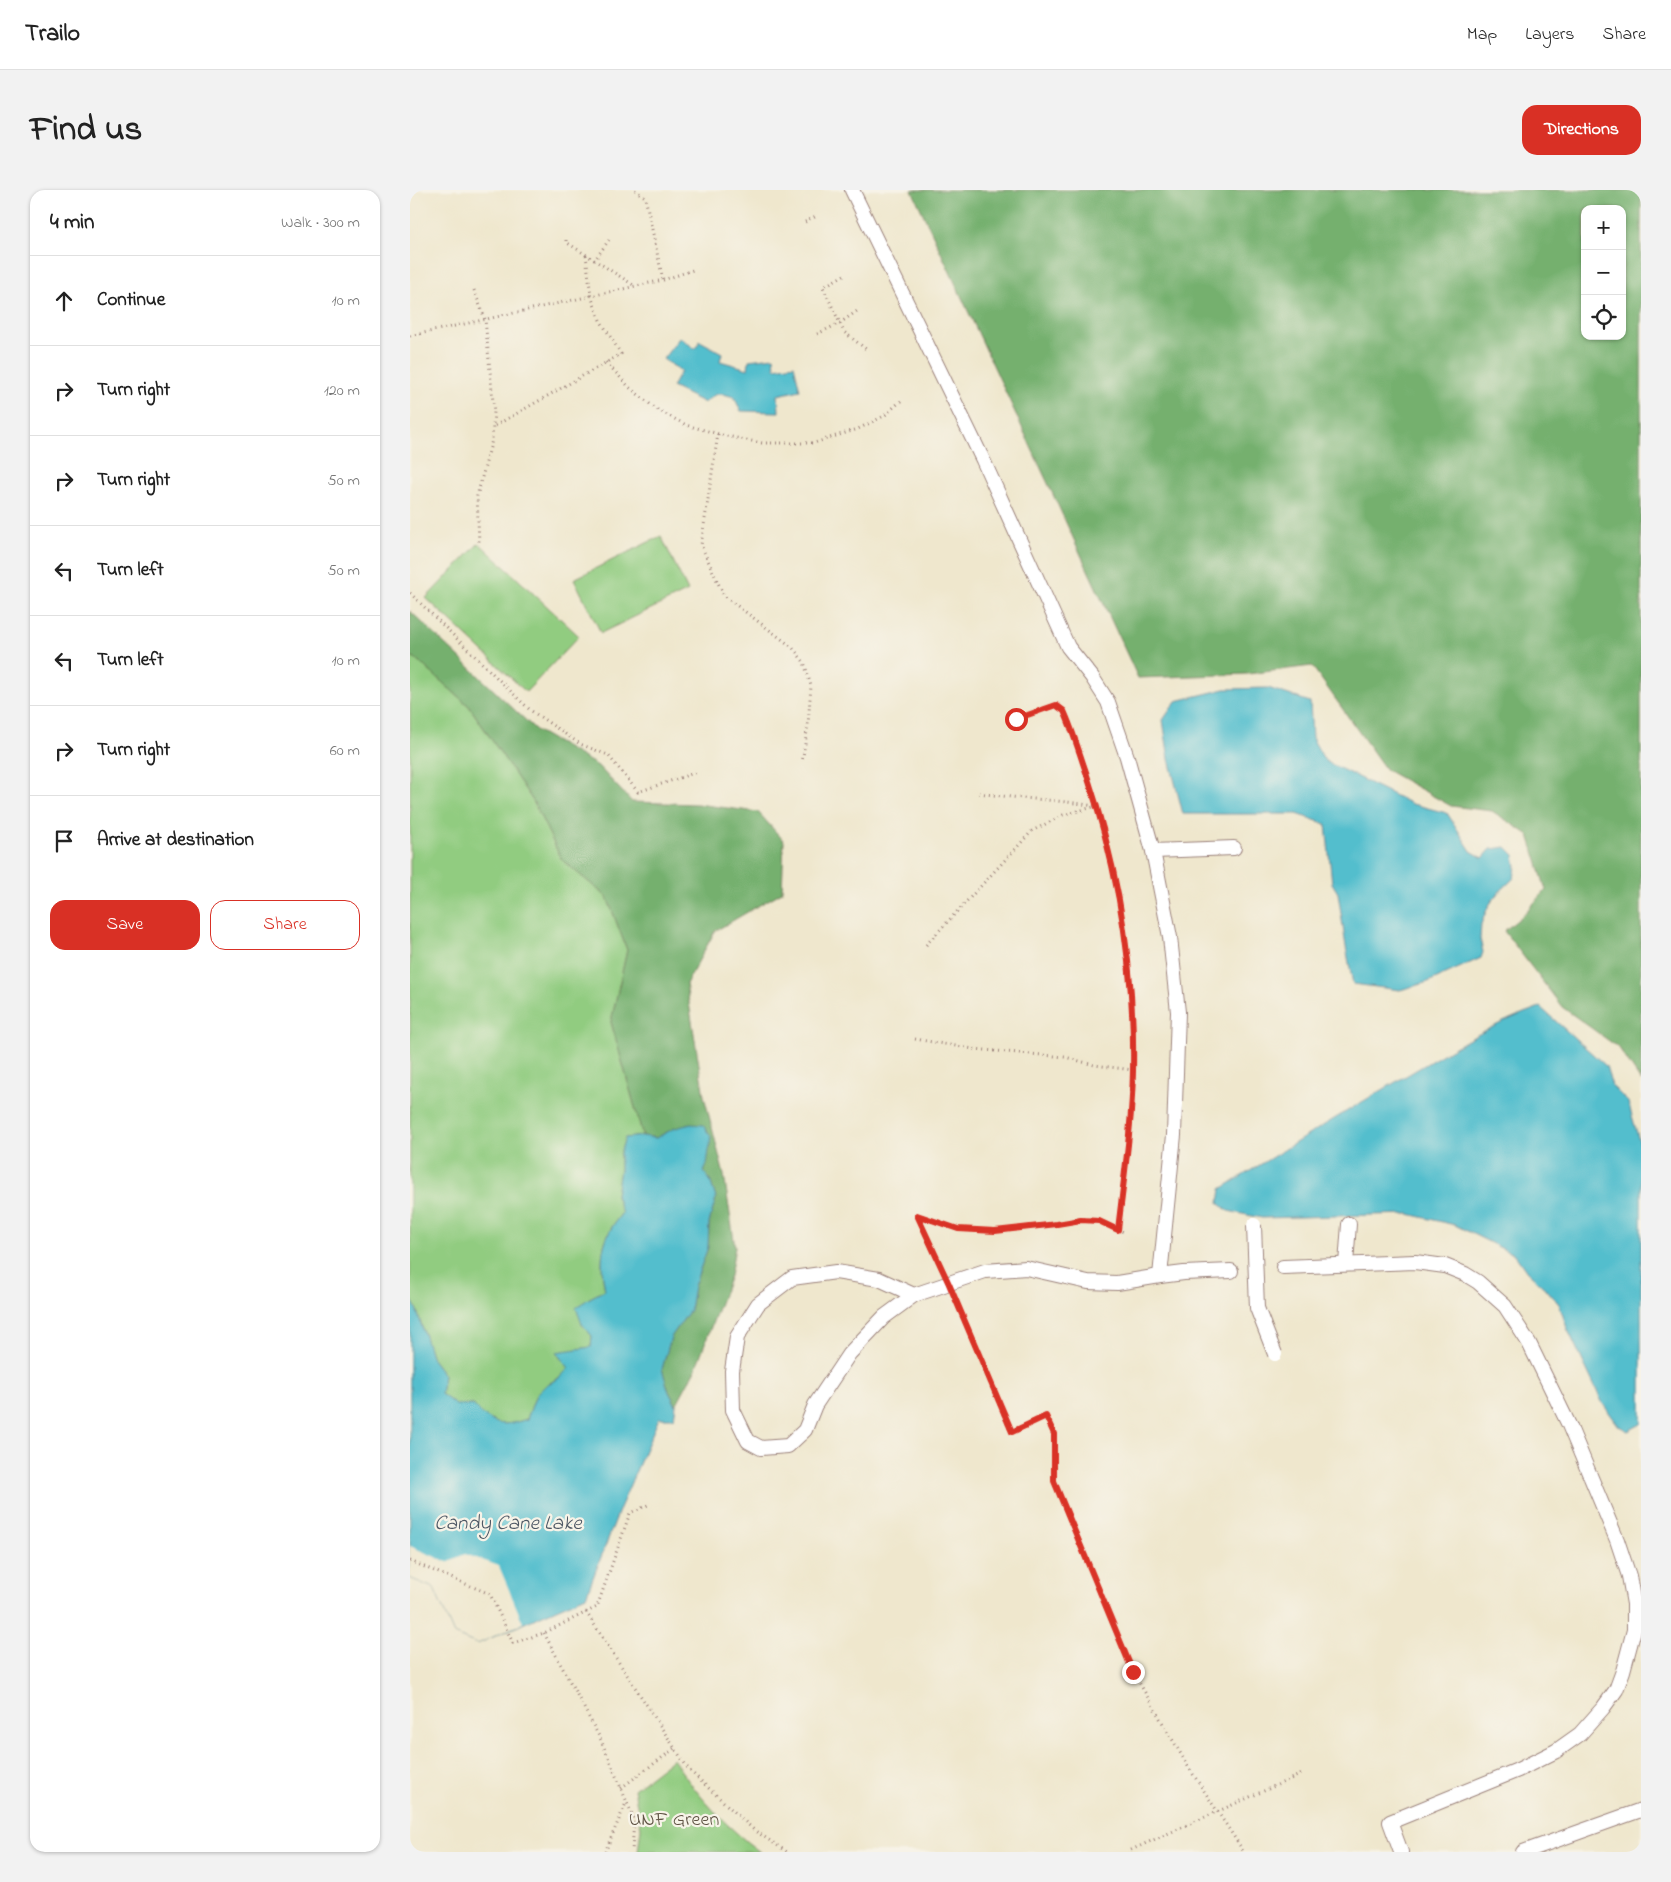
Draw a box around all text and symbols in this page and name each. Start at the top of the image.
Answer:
text: Trailo [25,17,80,52]
text: Map [1467,22,1497,48]
text: Layers [1525,22,1575,48]
text: Share [1603,22,1646,48]
text: Find us [30,105,142,156]
button: Directions [1522,105,1641,155]
map controls [1581,205,1626,340]
button: + [1581,205,1626,250]
text: 4 min [50,208,94,238]
text: Walk · 300 m [281,211,360,235]
button: − [1581,250,1626,295]
icon: ahead [50,287,78,315]
text: Continue [97,287,165,314]
text: 10 m [332,289,360,313]
button: locate [1581,295,1626,340]
icon: right [50,377,78,405]
text: Turn right [97,377,170,404]
text: 120 m [324,379,360,403]
icon: right [50,467,78,495]
text: Turn right [97,467,170,494]
text: 50 m [328,469,360,493]
icon: left [50,557,78,585]
text: Turn left [97,557,164,584]
text: 50 m [328,559,360,583]
icon: left [50,647,78,675]
text: Turn left [97,647,164,674]
text: 10 m [332,649,360,673]
route start [1005,708,1028,731]
icon: right [50,737,78,765]
text: Turn right [97,737,170,764]
text: 60 m [330,739,360,763]
icon: arrive [50,827,78,855]
text: Arrive at destination [97,827,254,854]
button: Save [50,900,200,950]
button: Share [210,900,360,950]
water label: Candy Cane Lake [434,1509,583,1539]
route end [1122,1661,1145,1684]
park label: UNF Green [629,1806,719,1835]

